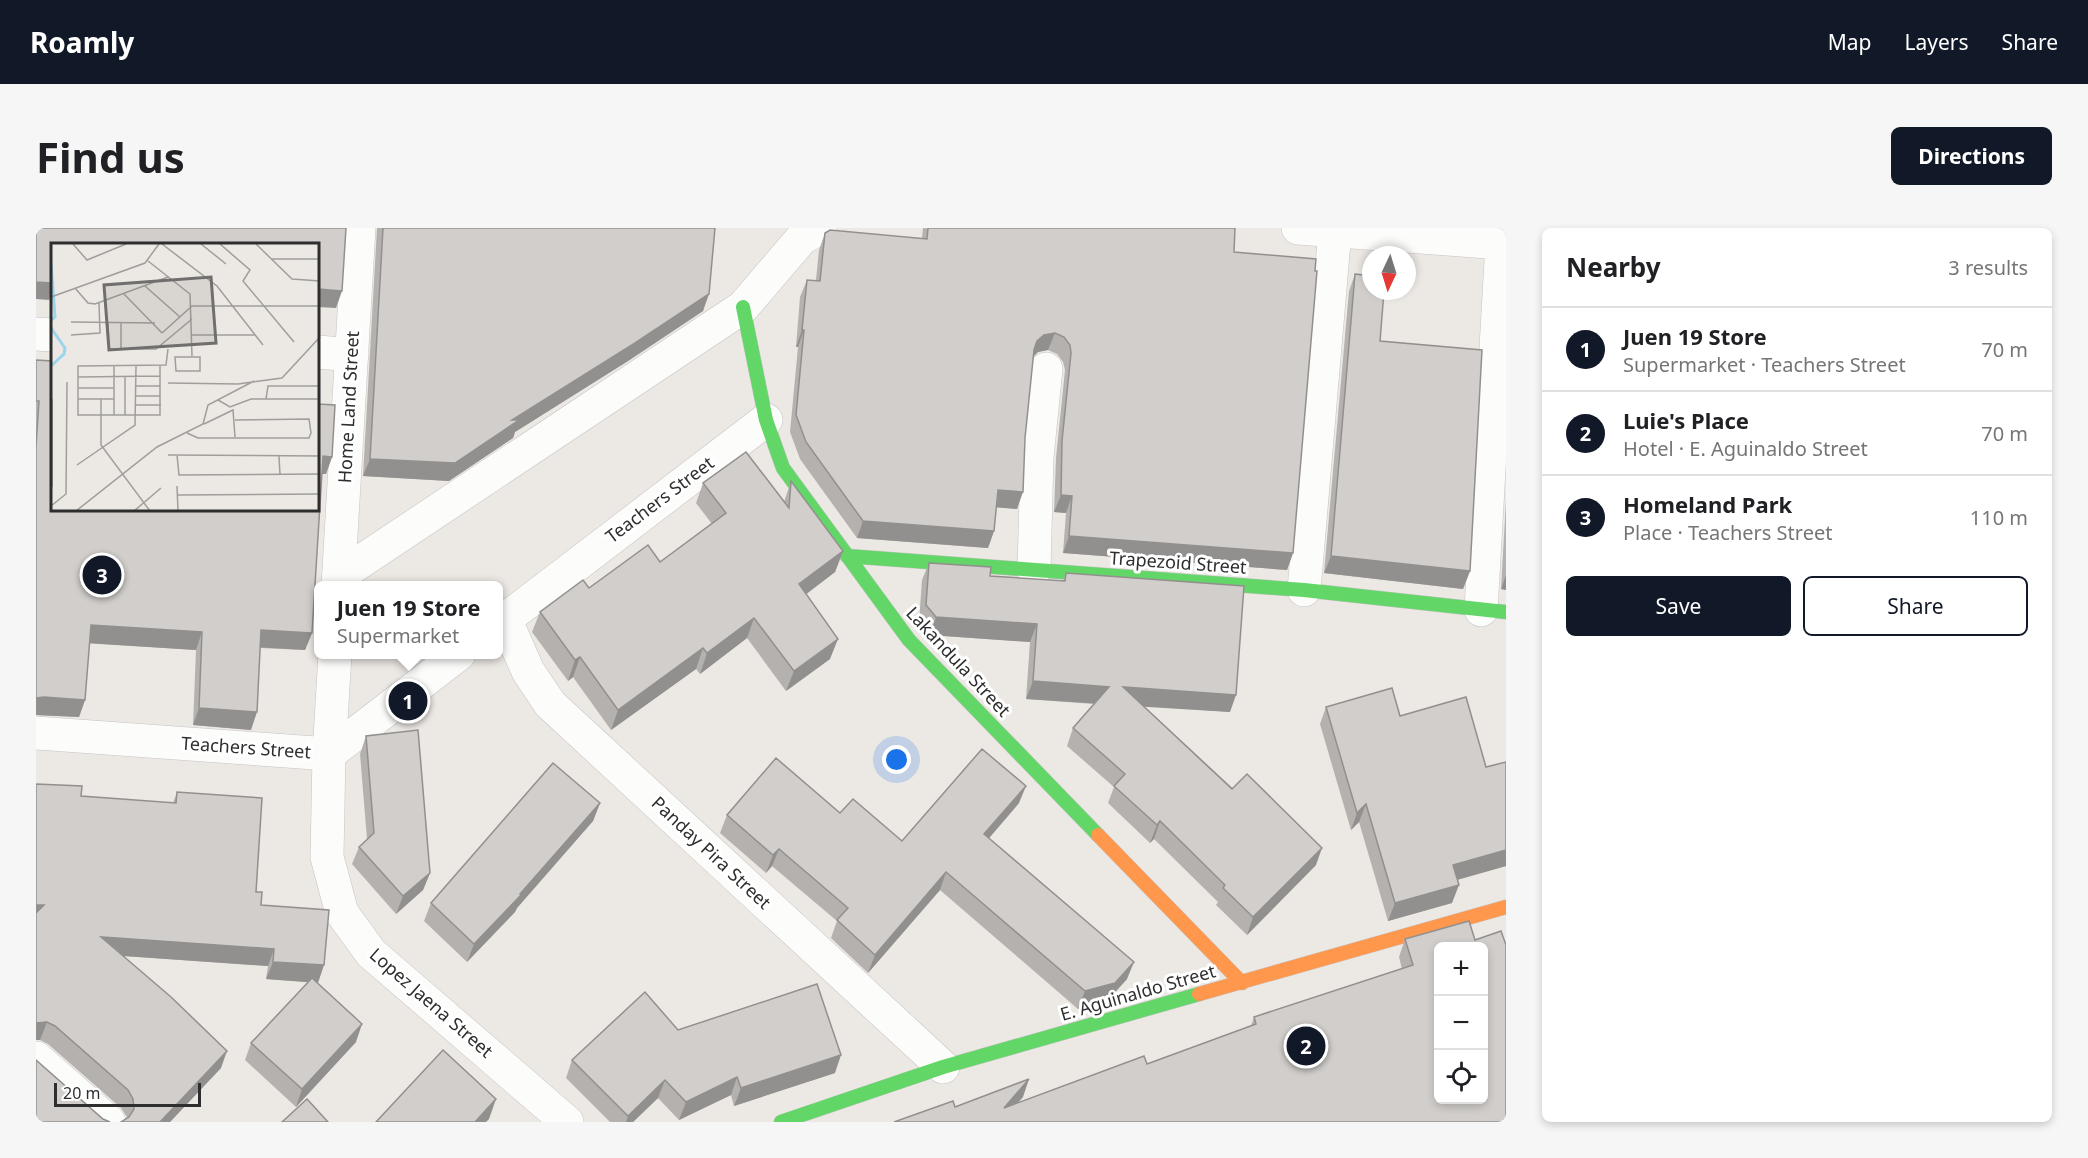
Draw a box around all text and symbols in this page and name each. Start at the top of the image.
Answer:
text: Roamly [30,23,134,61]
text: Map [1828,28,1872,56]
text: Layers [1905,28,1969,56]
text: Share [2002,28,2058,56]
button: Directions [1891,127,2052,185]
text: Find us [36,128,185,185]
inset map [51,243,320,512]
north arrow [1362,246,1416,300]
text: Nearby [1566,249,1661,285]
text: 3 results [1948,254,2028,281]
text: Juen 19 Store [1623,321,1767,351]
street label: Home Land Street [332,330,364,484]
text: 1 [1580,336,1591,363]
text: 70 m [1981,336,2028,363]
text: Supermarket · Teachers Street [1623,351,1906,378]
text: Luie's Place [1623,405,1749,435]
text: 2 [1580,420,1591,447]
text: 70 m [1981,420,2028,447]
text: Hotel · E. Aguinaldo Street [1623,435,1868,462]
street label: Teachers Street [600,450,719,548]
text: Homeland Park [1623,489,1792,519]
text: 3 [1580,504,1591,531]
text: 110 m [1970,504,2028,531]
text: Place · Teachers Street [1623,519,1832,546]
street label: Trapezoid Street [1109,545,1248,579]
pin: 3 [82,552,122,598]
button: Save [1566,576,1791,636]
button: Share [1803,576,2028,636]
popup [314,581,503,659]
text: Juen 19 Store [337,592,480,622]
street label: Lakandula Street [901,601,1016,722]
text: Supermarket [337,622,459,649]
pin: 1 [388,678,428,724]
street label: Teachers Street [180,731,312,764]
your location [882,745,911,774]
street label: Panday Pira Street [647,791,777,914]
street label: Lopez Jaena Street [365,942,499,1063]
map controls [1434,942,1488,1104]
button: + [1434,942,1488,996]
street label: E. Aguinaldo Street [1057,958,1219,1026]
button: − [1434,996,1488,1050]
pin: 2 [1286,1024,1326,1068]
button: locate [1434,1050,1488,1104]
scale bar [54,1080,201,1108]
text: 20 m [63,1082,100,1104]

